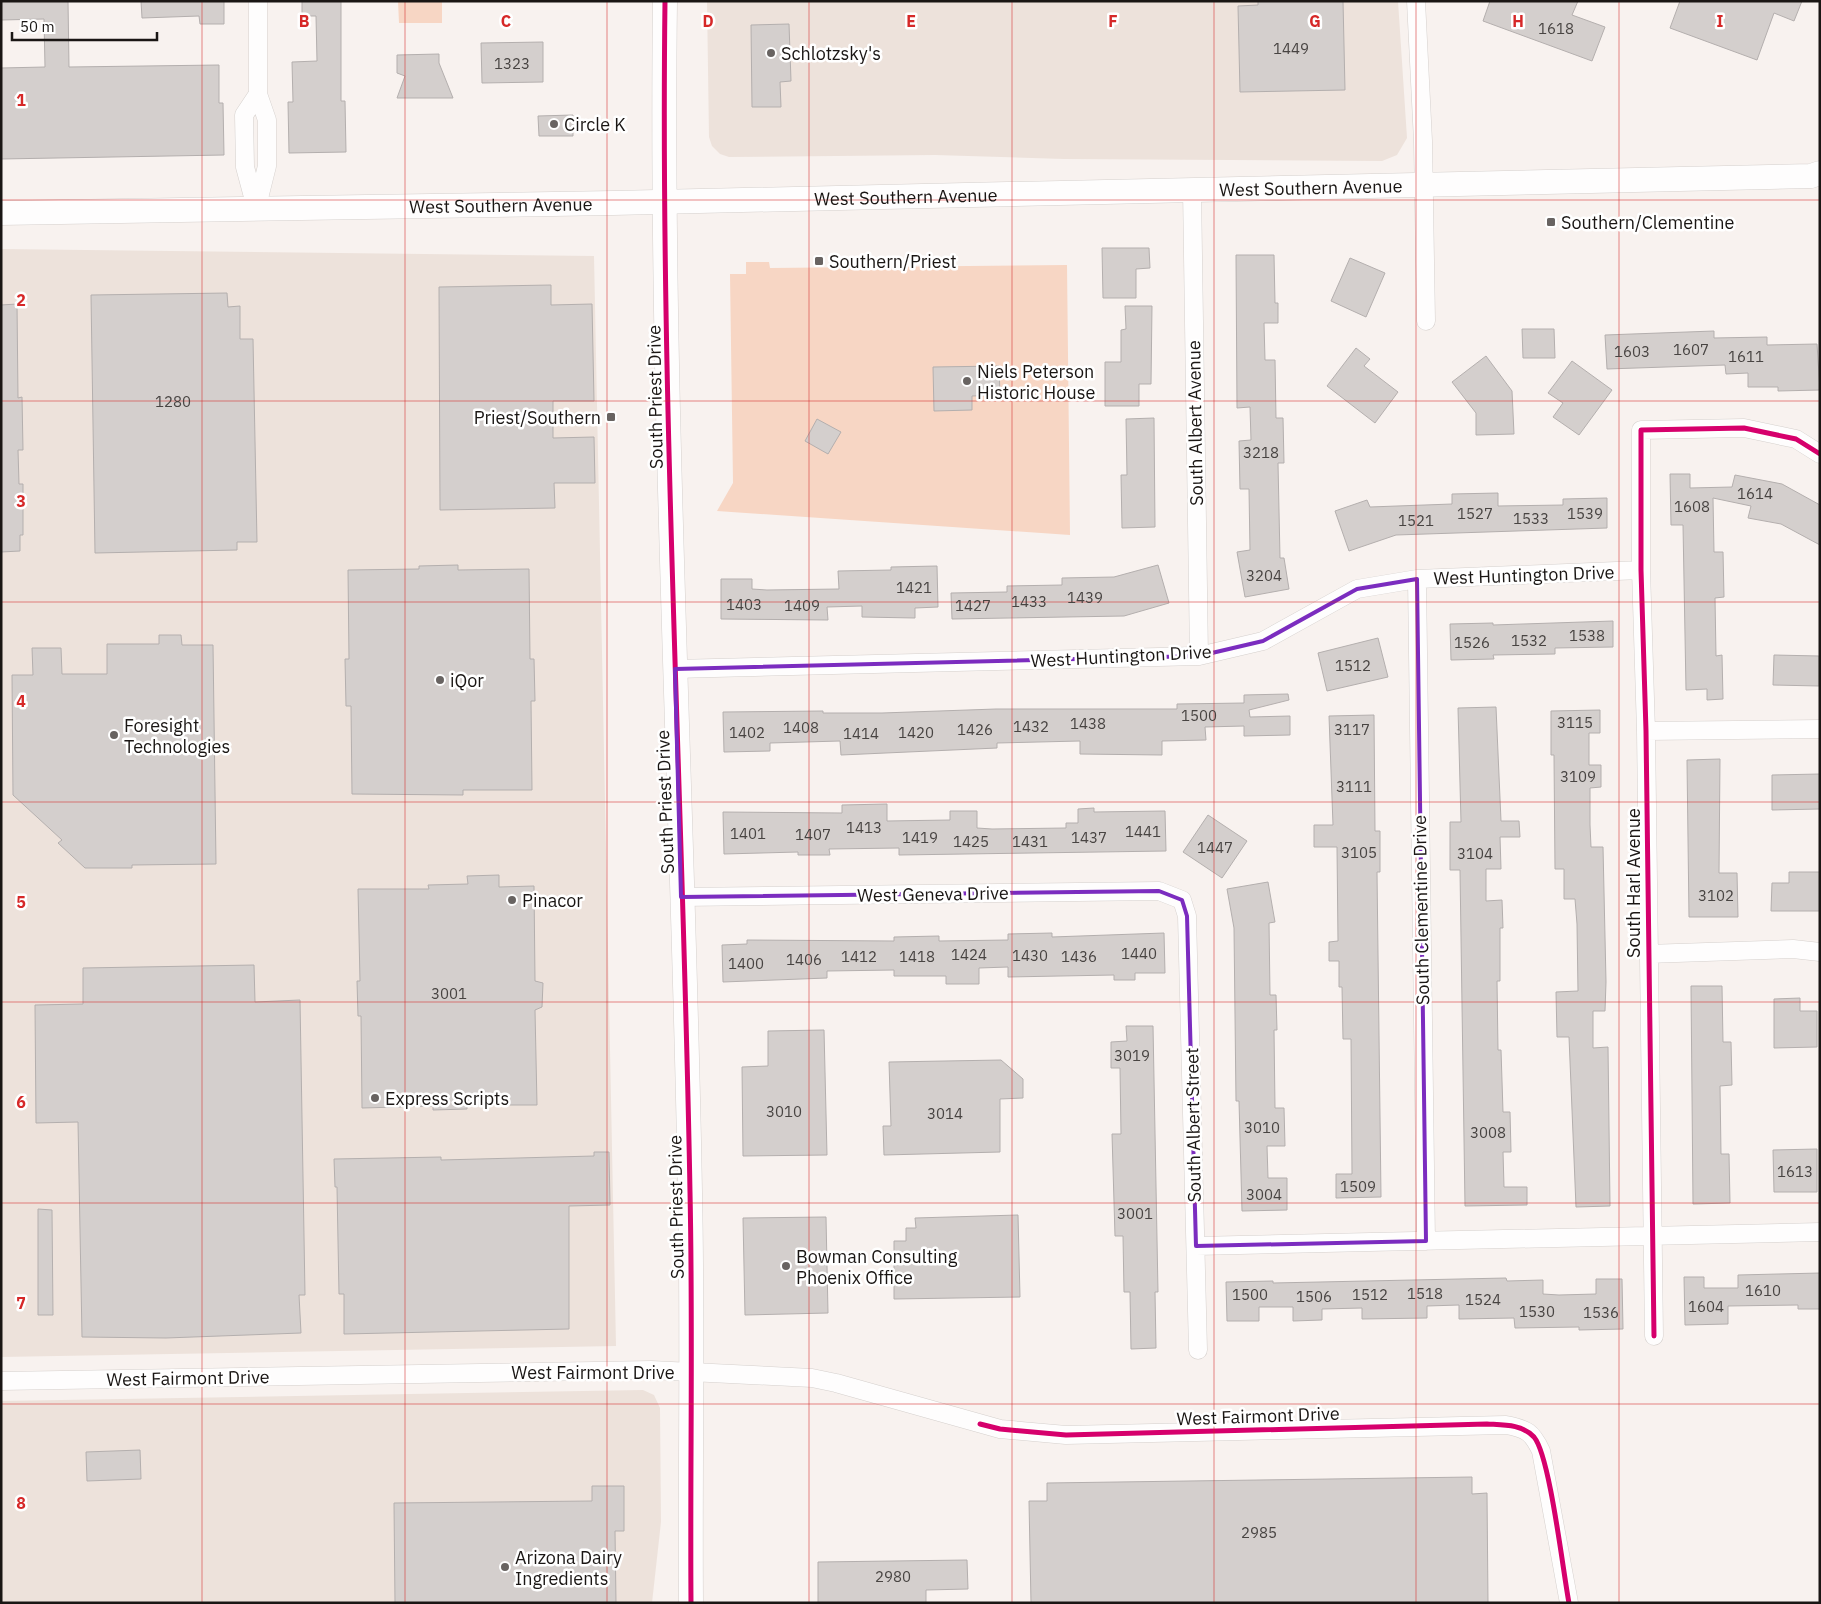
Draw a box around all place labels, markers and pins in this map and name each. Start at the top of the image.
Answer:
place label: Schlotzsky's [781,42,881,65]
marker: Schlotzsky's [765,47,777,59]
place label: Circle K [564,113,626,136]
marker: Circle K [548,118,560,130]
place label: Southern/Clementine [1561,211,1734,234]
marker: Southern/Clementine [1545,216,1557,228]
place label: Southern/Priest [829,250,957,273]
marker: Southern/Priest [813,255,825,267]
place label: Niels Peterson Historic House [977,360,1095,404]
marker: Niels Peterson Historic House [961,375,973,387]
place label: Priest/Southern [474,406,601,429]
marker: Priest/Southern [605,411,617,423]
place label: iQor [450,669,484,692]
marker: iQor [434,674,446,686]
place label: Foresight Technologies [124,714,230,758]
marker: Foresight Technologies [108,729,120,741]
place label: Pinacor [522,889,583,912]
marker: Pinacor [506,894,518,906]
place label: Express Scripts [385,1087,509,1110]
marker: Express Scripts [369,1092,381,1104]
place label: Bowman Consulting Phoenix Office [796,1245,958,1289]
marker: Bowman Consulting Phoenix Office [780,1260,792,1272]
place label: Arizona Dairy Ingredients [515,1546,622,1590]
marker: Arizona Dairy Ingredients [499,1561,511,1573]

